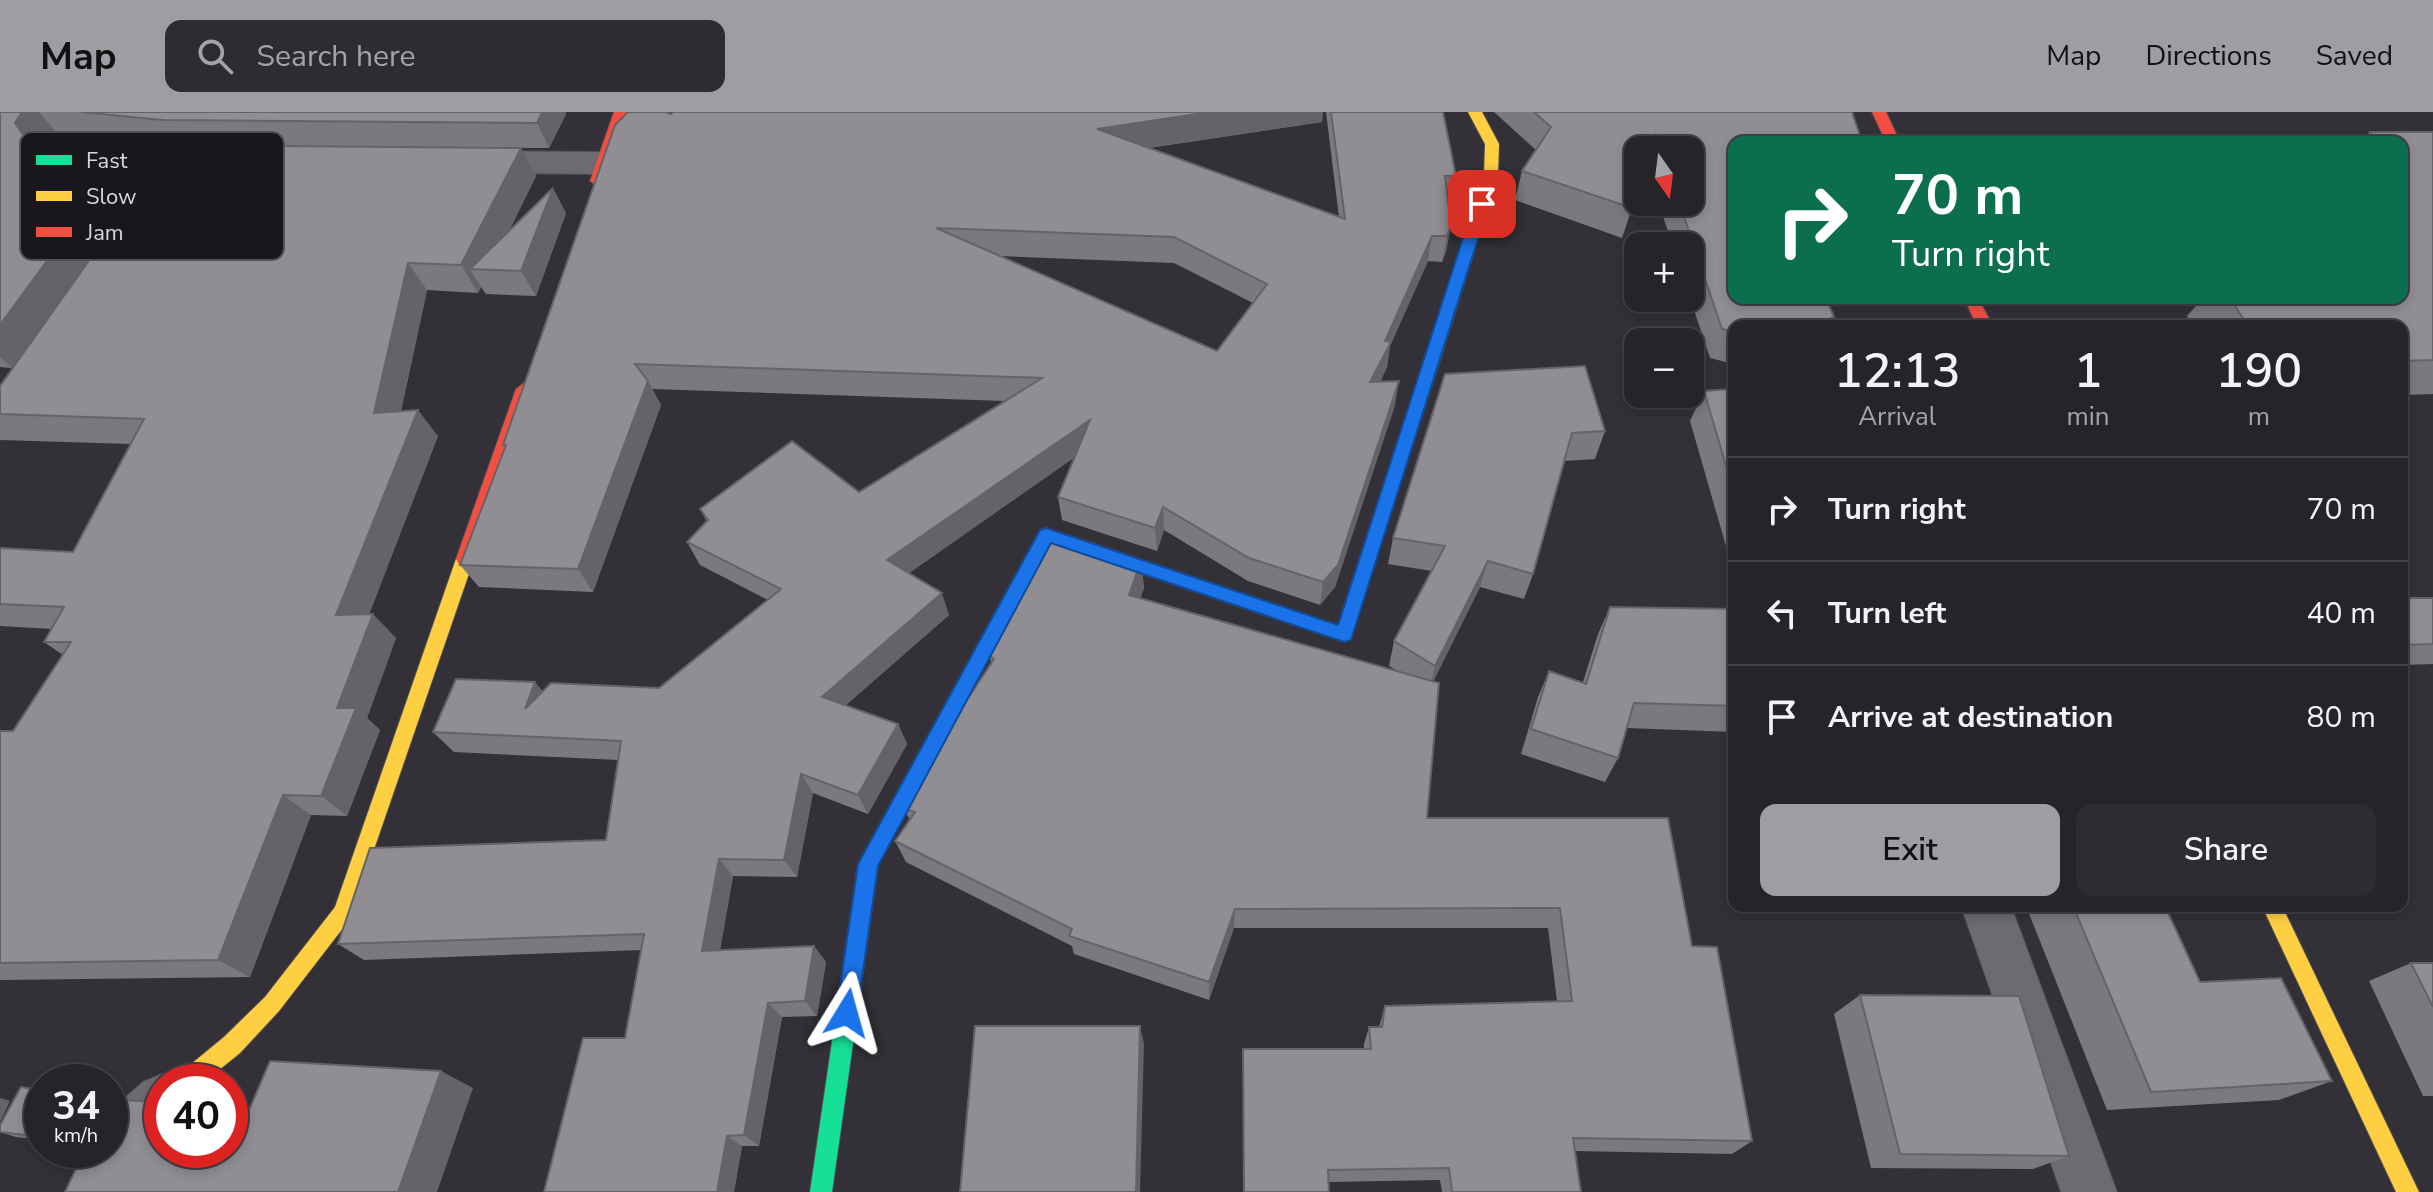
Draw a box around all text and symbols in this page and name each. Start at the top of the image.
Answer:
search box [165,20,725,92]
text: Map [40,31,117,82]
icon: search [193,34,237,78]
text: Search here [257,36,416,77]
text: Map [2046,37,2101,75]
text: Directions [2145,37,2272,75]
text: Saved [2316,37,2393,75]
legend [20,132,284,260]
north arrow [1624,136,1704,216]
map controls [1624,136,1704,408]
text: Fast [86,146,128,176]
text: 70 m [1892,157,2023,234]
icon: right [1760,168,1864,272]
pin [1448,170,1516,238]
text: Slow [86,182,137,212]
icon: arrive [1460,182,1504,226]
text: Jam [85,218,124,248]
text: Turn right [1892,230,2049,279]
button: + [1624,232,1704,312]
button: − [1624,328,1704,408]
text: 12:13 [1834,338,1961,404]
text: 1 [2074,338,2102,404]
text: 190 [2216,338,2302,404]
text: Arrival [1858,399,1936,434]
text: min [2067,399,2110,434]
text: m [2248,399,2270,434]
icon: right [1760,487,1804,531]
text: Turn right [1828,489,1966,530]
text: 70 m [2307,489,2376,530]
icon: left [1760,591,1804,635]
text: Turn left [1828,593,1946,634]
text: 40 m [2307,593,2376,634]
icon: arrive [1760,695,1804,739]
text: Arrive at destination [1828,697,2113,738]
text: 80 m [2307,697,2376,738]
button: Exit [1760,804,2060,896]
button: Share [2076,804,2376,896]
position arrow [805,971,889,1055]
speed limit sign: 40 [144,1064,248,1168]
text: 34 [52,1079,100,1133]
text: km/h [54,1122,98,1149]

